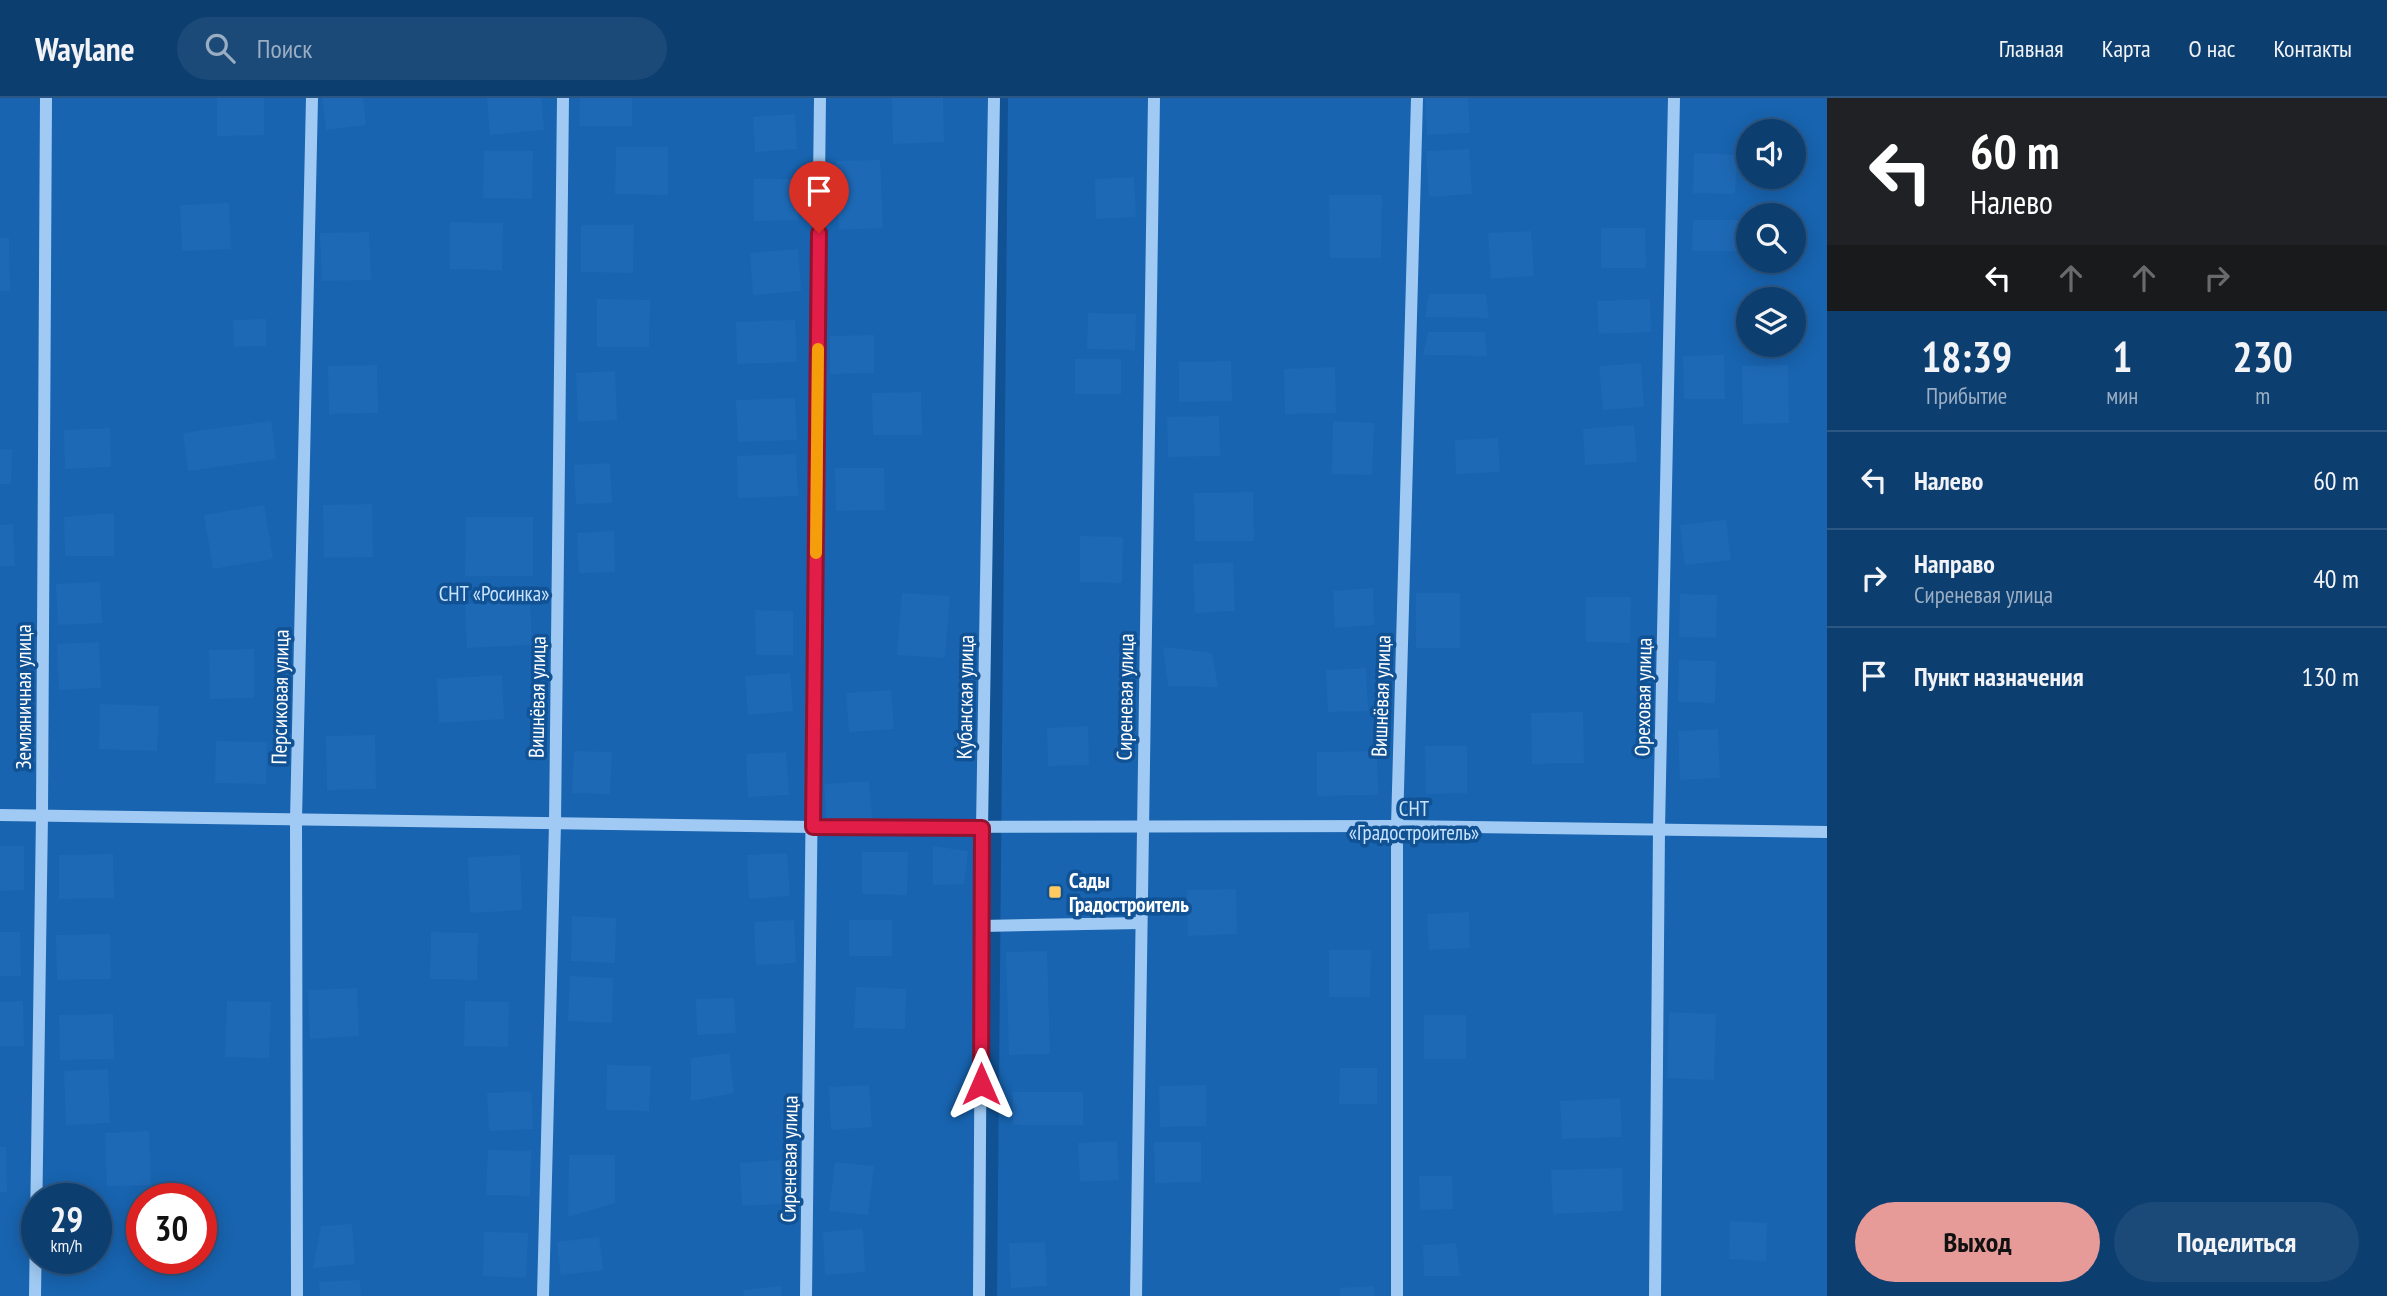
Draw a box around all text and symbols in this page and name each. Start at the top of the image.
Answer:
search box [177,17,667,80]
text: Waylane [35,27,135,70]
icon: search [201,29,239,67]
text: Поиск [257,32,312,65]
text: Главная [1999,33,2064,64]
text: Карта [2102,33,2151,64]
text: О нас [2189,33,2235,64]
text: Контакты [2273,33,2352,64]
map controls [1736,119,1806,357]
button: sound [1736,119,1806,189]
text: 60 m [1970,119,2059,183]
icon: left [1855,126,1946,217]
pin [789,161,849,233]
icon: arrive [800,172,838,210]
text: Налево [1970,181,2053,223]
button: search [1736,203,1806,273]
icon: left [1979,259,2017,297]
icon: ahead [2052,259,2090,297]
icon: ahead [2125,259,2163,297]
icon: right [2198,259,2236,297]
button: layers [1736,287,1806,357]
text: 18:39 [1921,329,2012,384]
text: 1 [2112,329,2132,384]
text: 230 [2233,329,2293,384]
text: Прибытие [1926,381,2007,410]
text: мин [2106,381,2138,410]
text: m [2255,381,2270,410]
icon: left [1855,461,1893,499]
text: Налево [1914,464,1983,497]
text: 60 m [2313,464,2359,497]
text: Направо [1914,547,1995,580]
icon: right [1855,559,1893,597]
text: 40 m [2313,562,2359,595]
park label: СНТ «Росинка» [439,580,549,607]
text: Сиреневая улица [1914,580,2053,609]
street label: Земляничная улица [10,624,37,770]
street label: Персиковая улица [265,629,295,765]
street label: Сиреневая улица [1110,633,1140,761]
street label: Кубанская улица [950,635,980,759]
street label: Вишнёвая улица [1365,635,1397,757]
street label: Вишнёвая улица [522,636,552,758]
street label: Ореховая улица [1628,637,1658,757]
icon: arrive [1855,657,1893,695]
text: Пункт назначения [1914,660,2084,693]
text: 130 m [2301,660,2359,693]
park label: СНТ «Градостроитель» [1349,795,1479,846]
place label: Сады Градостроитель [1069,867,1189,918]
marker: Сады Градостроитель [1047,884,1063,900]
position arrow [944,1047,1018,1121]
street label: Сиреневая улица [774,1095,804,1223]
speed limit sign: 30 [126,1183,217,1274]
text: 29 [50,1196,83,1242]
button: Выход [1855,1202,2100,1282]
button: Поделиться [2114,1202,2359,1282]
text: km/h [51,1234,82,1257]

